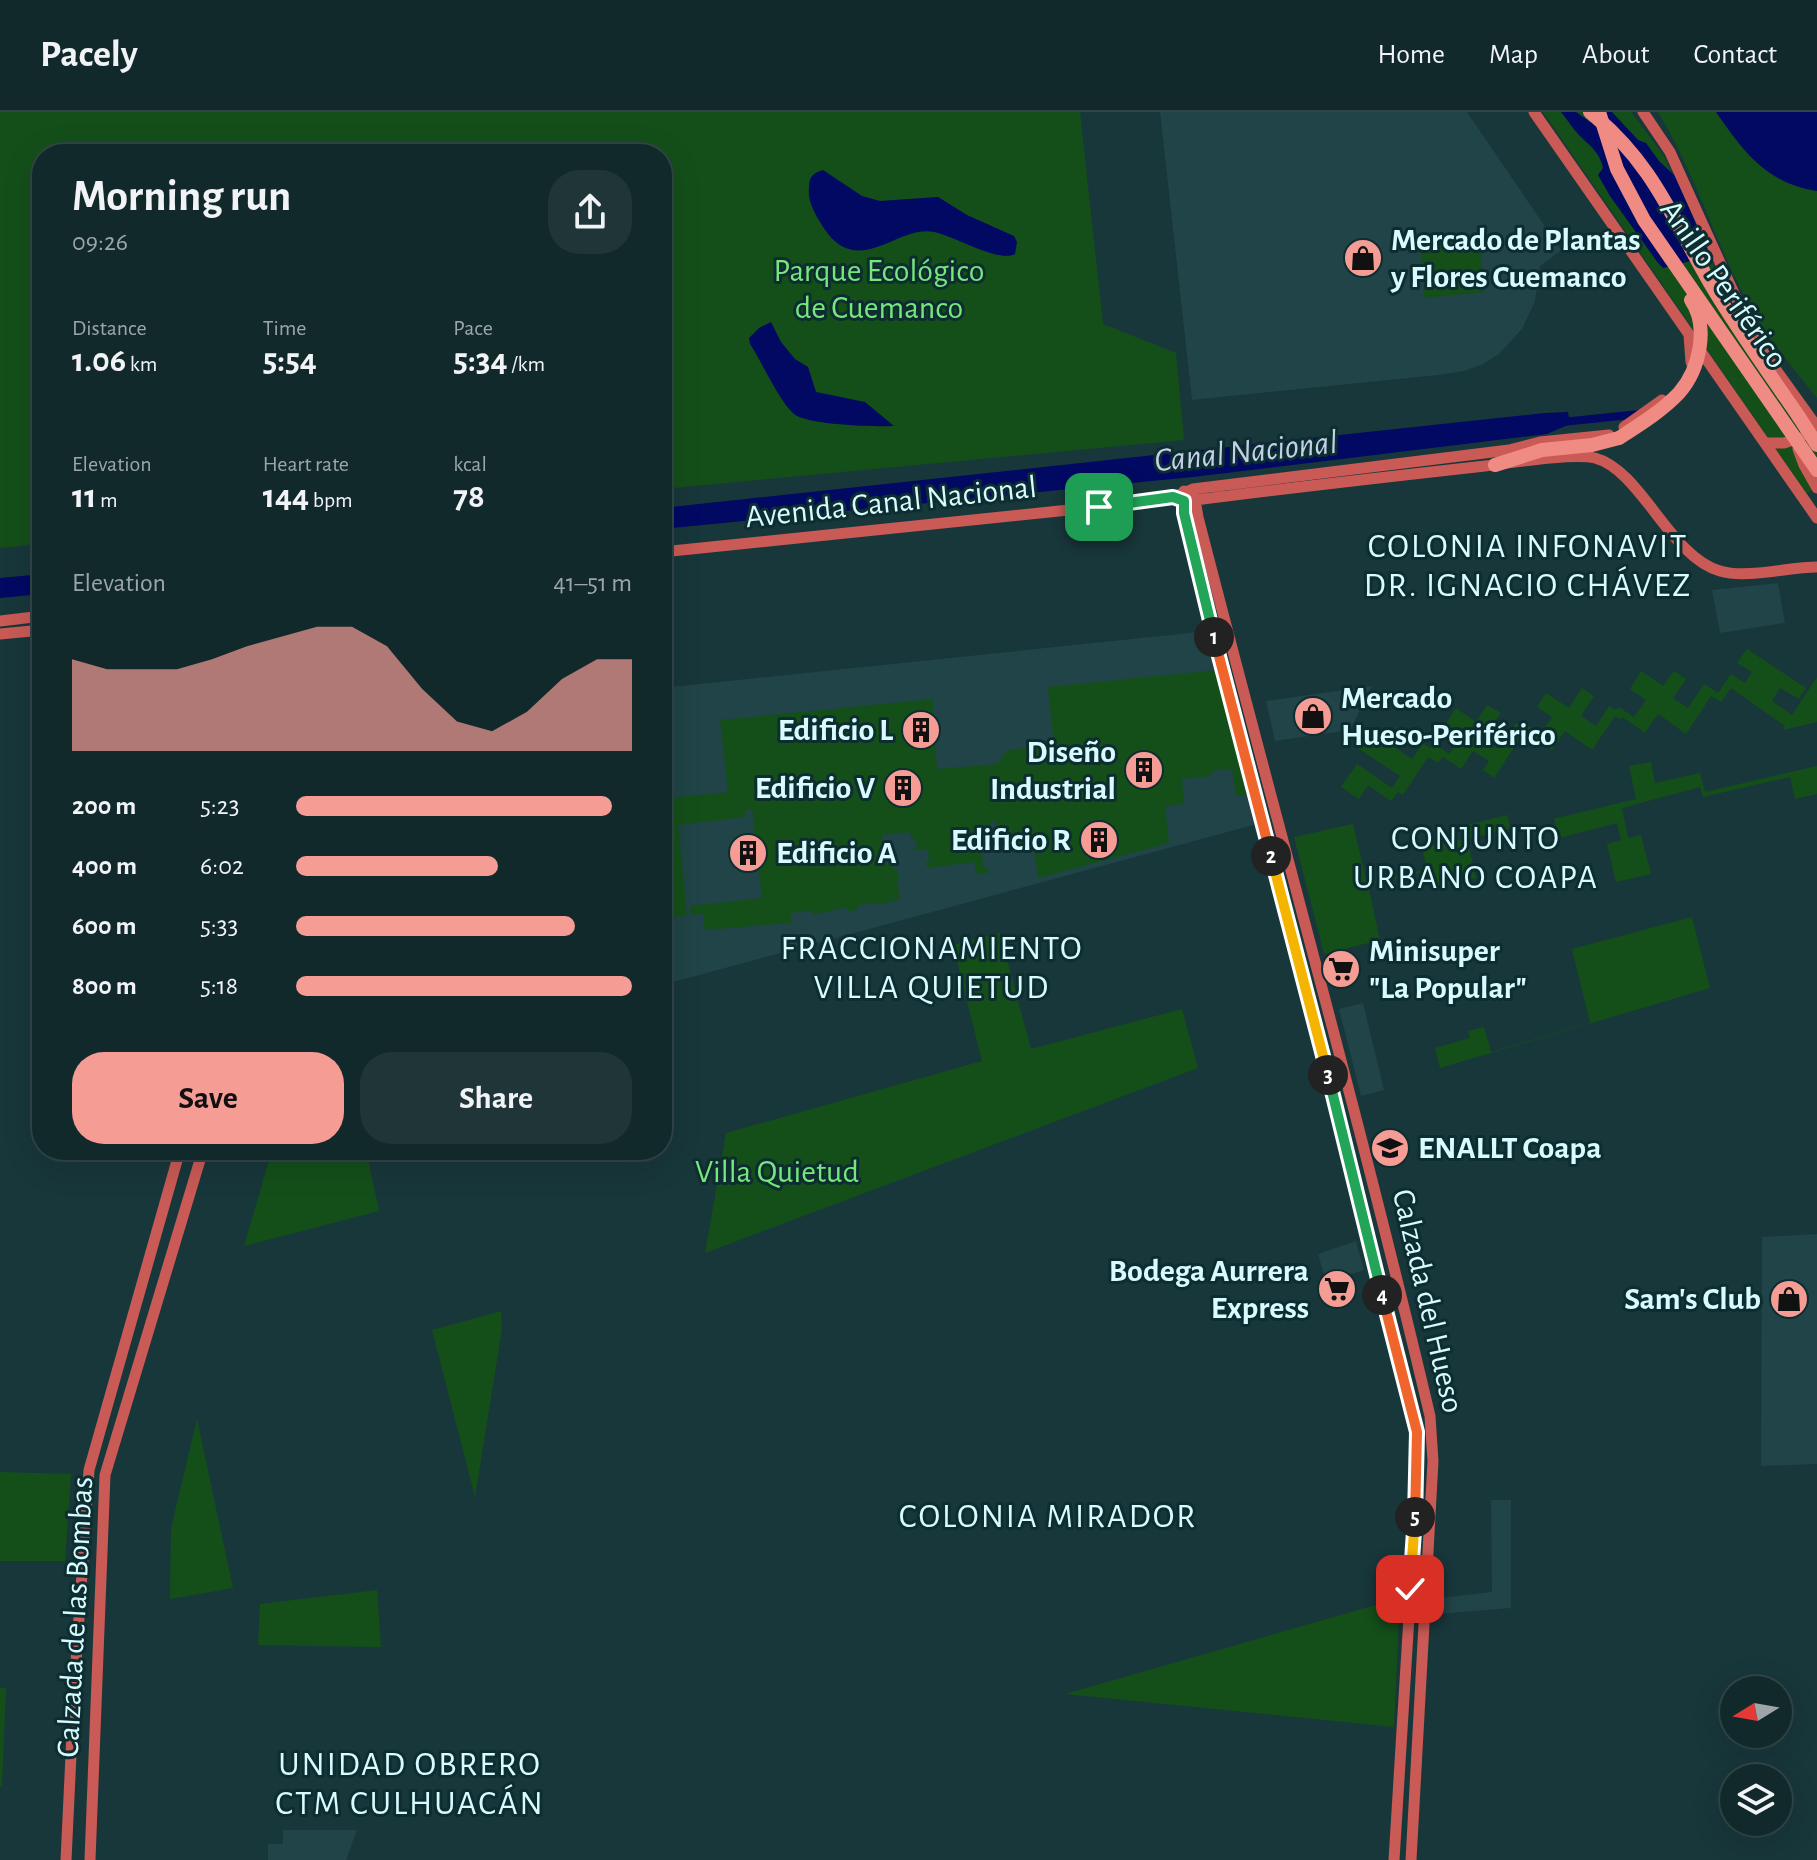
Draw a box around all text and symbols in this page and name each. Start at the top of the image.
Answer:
text: Pacely [40,36,138,74]
text: Home [1378,41,1445,69]
text: Map [1489,41,1538,69]
text: About [1582,41,1650,69]
text: Contact [1694,41,1777,69]
button: share [548,170,632,254]
text: Morning run [72,175,291,219]
street label: Anillo Periférico [1654,194,1794,374]
place label: Mercado de Plantas y Flores Cuemanco [1390,224,1641,293]
text: 09:26 [72,229,128,255]
shop icon: Mercado de Plantas y Flores Cuemanco [1342,237,1384,279]
park label: Parque Ecológico de Cuemanco [774,255,984,324]
text: Distance [72,317,147,339]
text: Time [263,317,307,339]
text: Pace [453,317,493,339]
text: 1.06 [72,344,126,378]
text: 5:54 [263,344,317,378]
text: 5:34 [453,344,508,378]
text: km [126,353,157,375]
text: /km [508,353,545,375]
water label: Canal Nacional [1153,425,1339,479]
text: Elevation [72,453,152,475]
text: Heart rate [263,453,349,475]
text: kcal [453,453,487,475]
street label: Avenida Canal Nacional [744,471,1038,533]
pin [1065,473,1133,541]
text: 11 [72,480,96,514]
text: 144 [263,480,309,514]
text: 78 [453,480,485,514]
icon: arrive [1077,485,1121,529]
text: m [96,489,118,511]
text: bpm [309,489,353,511]
district label: COLONIA INFONAVIT DR. IGNACIO CHÁVEZ [1364,530,1692,603]
text: Elevation [72,570,166,596]
text: 41–51 m [553,570,632,596]
pin: 1 [1194,617,1234,657]
text: 1 [1210,626,1218,648]
place label: Mercado Hueso-Periférico [1341,682,1556,751]
shop icon: Mercado Hueso-Periférico [1292,695,1334,737]
building icon: Edificio L [900,709,942,751]
place label: Edificio L [778,714,893,746]
place label: Diseño Industrial [990,736,1116,805]
building icon: Diseño Industrial [1123,749,1165,791]
building icon: Edificio V [882,767,924,809]
place label: Edificio V [755,772,875,804]
text: 200 m [72,793,136,819]
text: 5:23 [200,793,239,819]
building icon: Edificio R [1078,819,1120,861]
district label: CONJUNTO URBANO COAPA [1353,822,1599,895]
place label: Edificio R [951,824,1071,856]
building icon: Edificio A [727,832,769,874]
pin: 2 [1251,836,1291,876]
place label: Edificio A [776,837,897,869]
text: 2 [1266,845,1276,867]
text: 400 m [72,853,137,879]
text: 6:02 [200,853,244,879]
text: 600 m [72,913,137,939]
text: 5:33 [200,913,238,939]
district label: FRACCIONAMIENTO VILLA QUIETUD [780,932,1084,1005]
place label: Minisuper "La Popular" [1369,935,1527,1004]
supermarket icon: Minisuper "La Popular" [1320,948,1362,990]
text: 800 m [72,973,137,999]
text: 5:18 [200,973,238,999]
button: Save [72,1052,344,1144]
button: Share [360,1052,632,1144]
pin: 3 [1308,1055,1348,1095]
text: 3 [1323,1064,1333,1086]
school or university icon: ENALLT Coapa [1369,1127,1411,1169]
place label: ENALLT Coapa [1418,1132,1602,1164]
park label: Villa Quietud [695,1156,859,1188]
street label: Calzada del Hueso [1387,1186,1469,1416]
place label: Bodega Aurrera Express [1109,1255,1309,1324]
supermarket icon: Bodega Aurrera Express [1316,1268,1358,1310]
pin: 4 [1362,1275,1402,1315]
shop icon: Sam's Club [1768,1278,1810,1320]
place label: Sam's Club [1624,1283,1761,1315]
text: 4 [1376,1284,1388,1306]
street label: Calzada de las Bombas [52,1476,98,1758]
pin: 5 [1395,1497,1435,1537]
district label: COLONIA MIRADOR [899,1500,1197,1534]
text: 5 [1410,1506,1420,1528]
pin [1376,1555,1444,1623]
icon: check [1388,1567,1432,1611]
north arrow [1720,1676,1792,1748]
map controls [1720,1676,1792,1836]
district label: UNIDAD OBRERO CTM CULHUACÁN [275,1748,545,1821]
button: layers [1720,1764,1792,1836]

